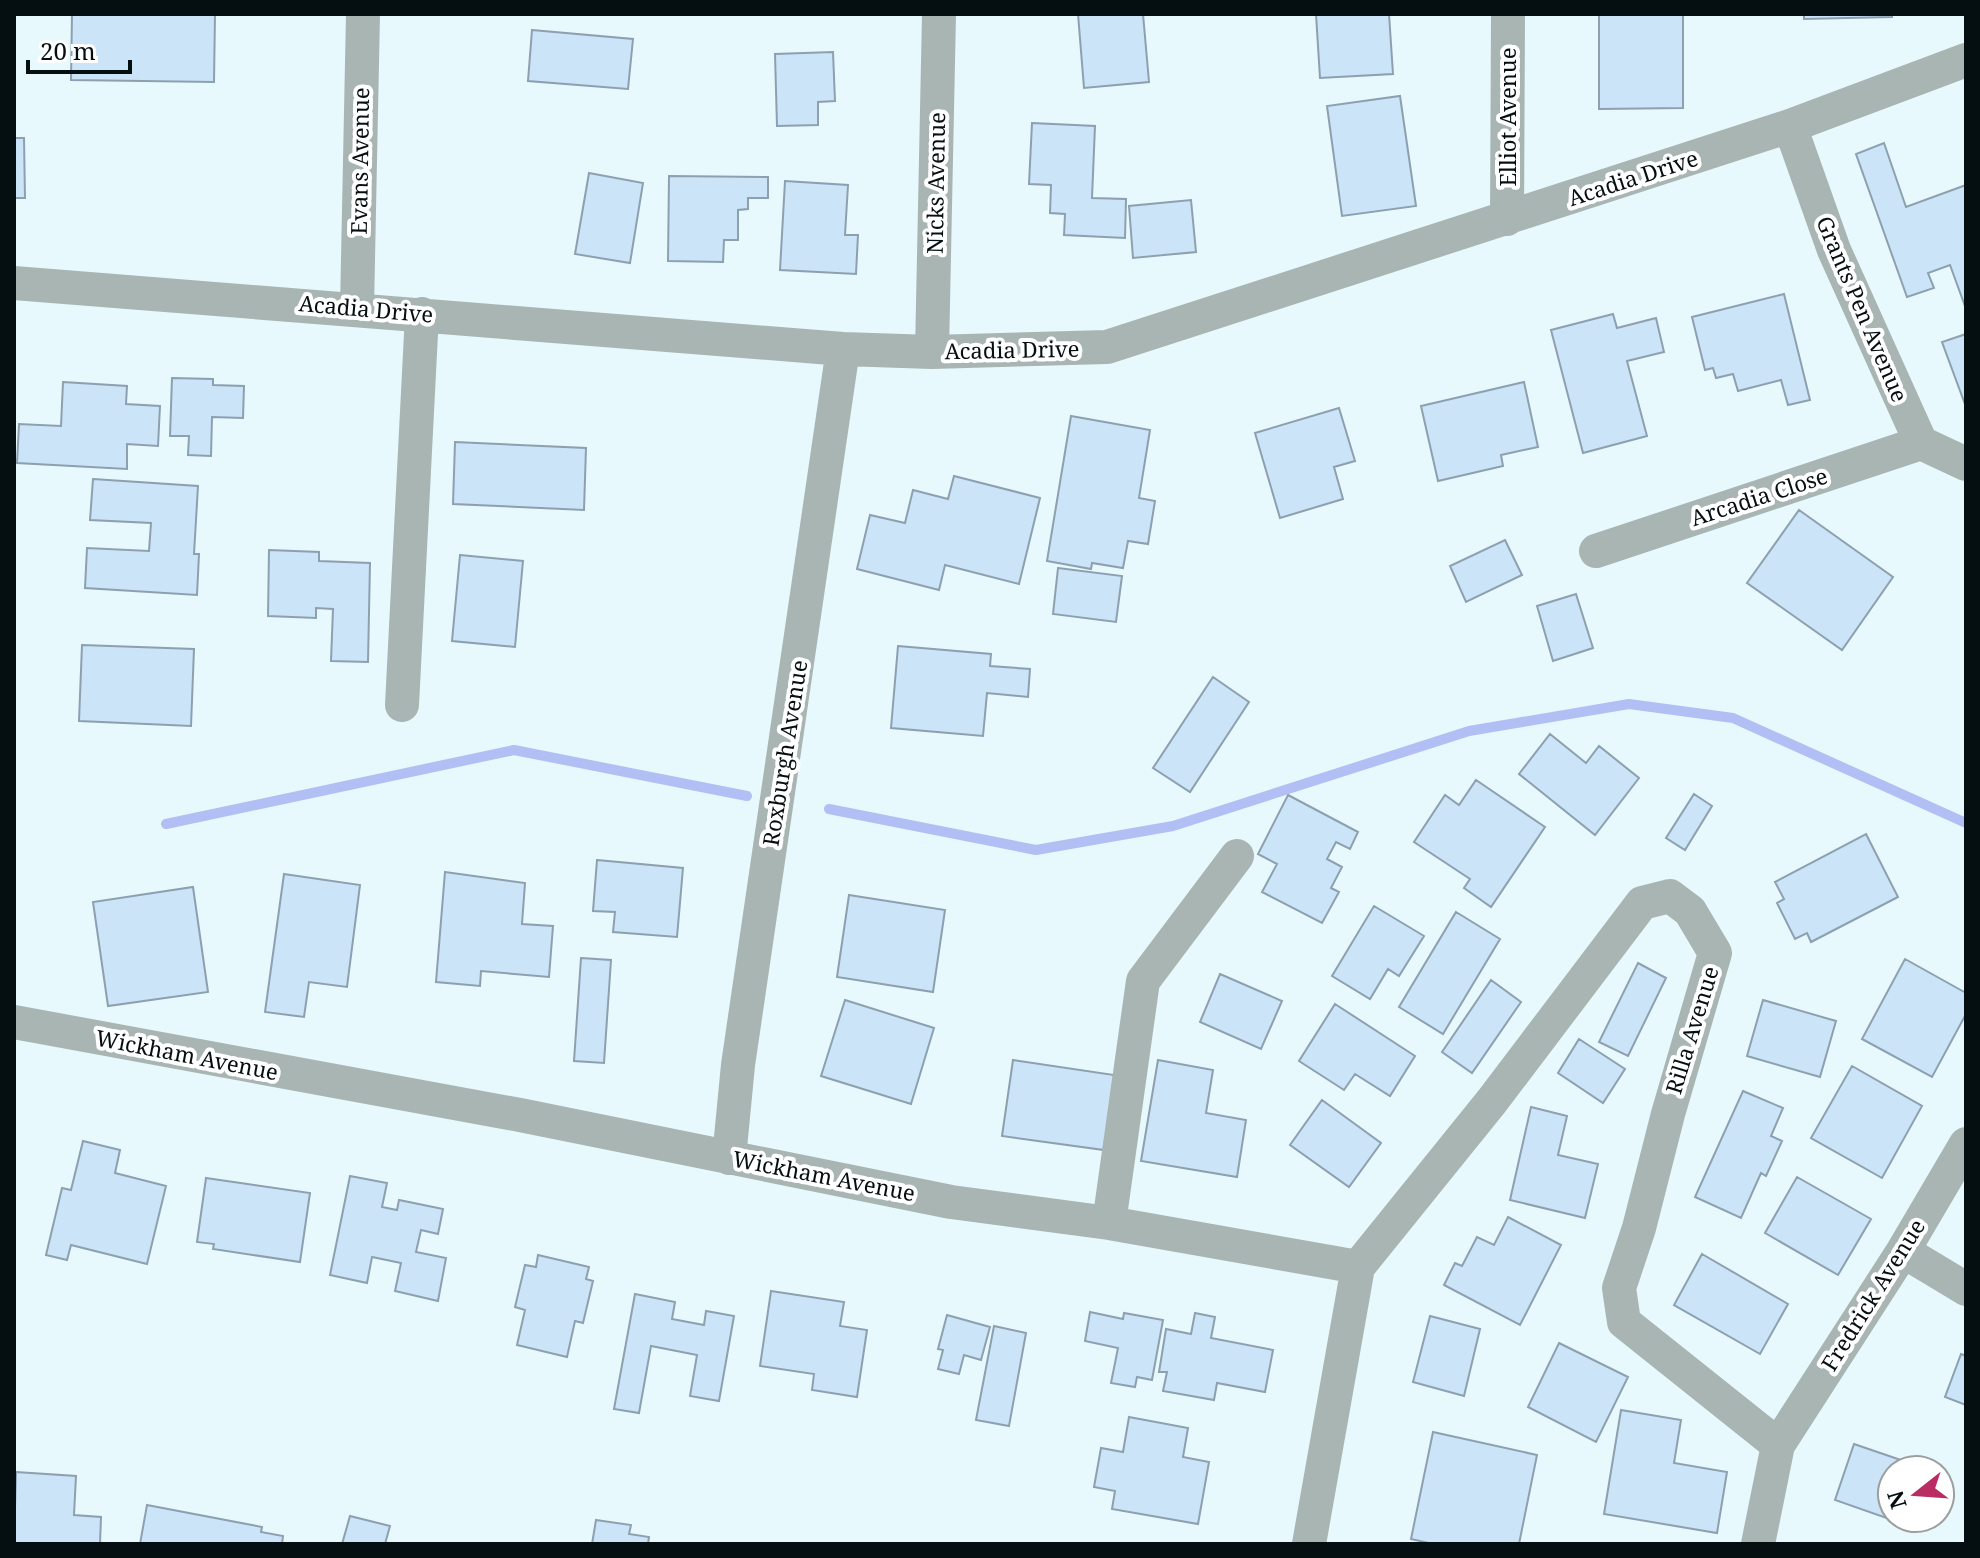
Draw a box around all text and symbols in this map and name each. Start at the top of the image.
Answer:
scale bar [28,24,130,74]
text: 20 m [40,34,96,67]
street label: Elliot Avenue [1492,47,1522,187]
street label: Evans Avenue [343,87,375,235]
street label: Nicks Avenue [919,112,951,254]
street label: Acadia Drive [1564,142,1701,212]
street label: Grants Pen Avenue [1810,211,1916,406]
street label: Acadia Drive [298,287,435,329]
street label: Acadia Drive [944,333,1080,365]
street label: Arcadia Close [1686,460,1831,532]
street label: Roxburgh Avenue [755,658,814,848]
street label: Rilla Avenue [1657,962,1725,1097]
street label: Wickham Avenue [93,1022,281,1086]
street label: Wickham Avenue [730,1143,918,1207]
street label: Fredrick Avenue [1813,1213,1931,1376]
north arrow [1876,1454,1956,1534]
text: N [1879,1487,1913,1513]

